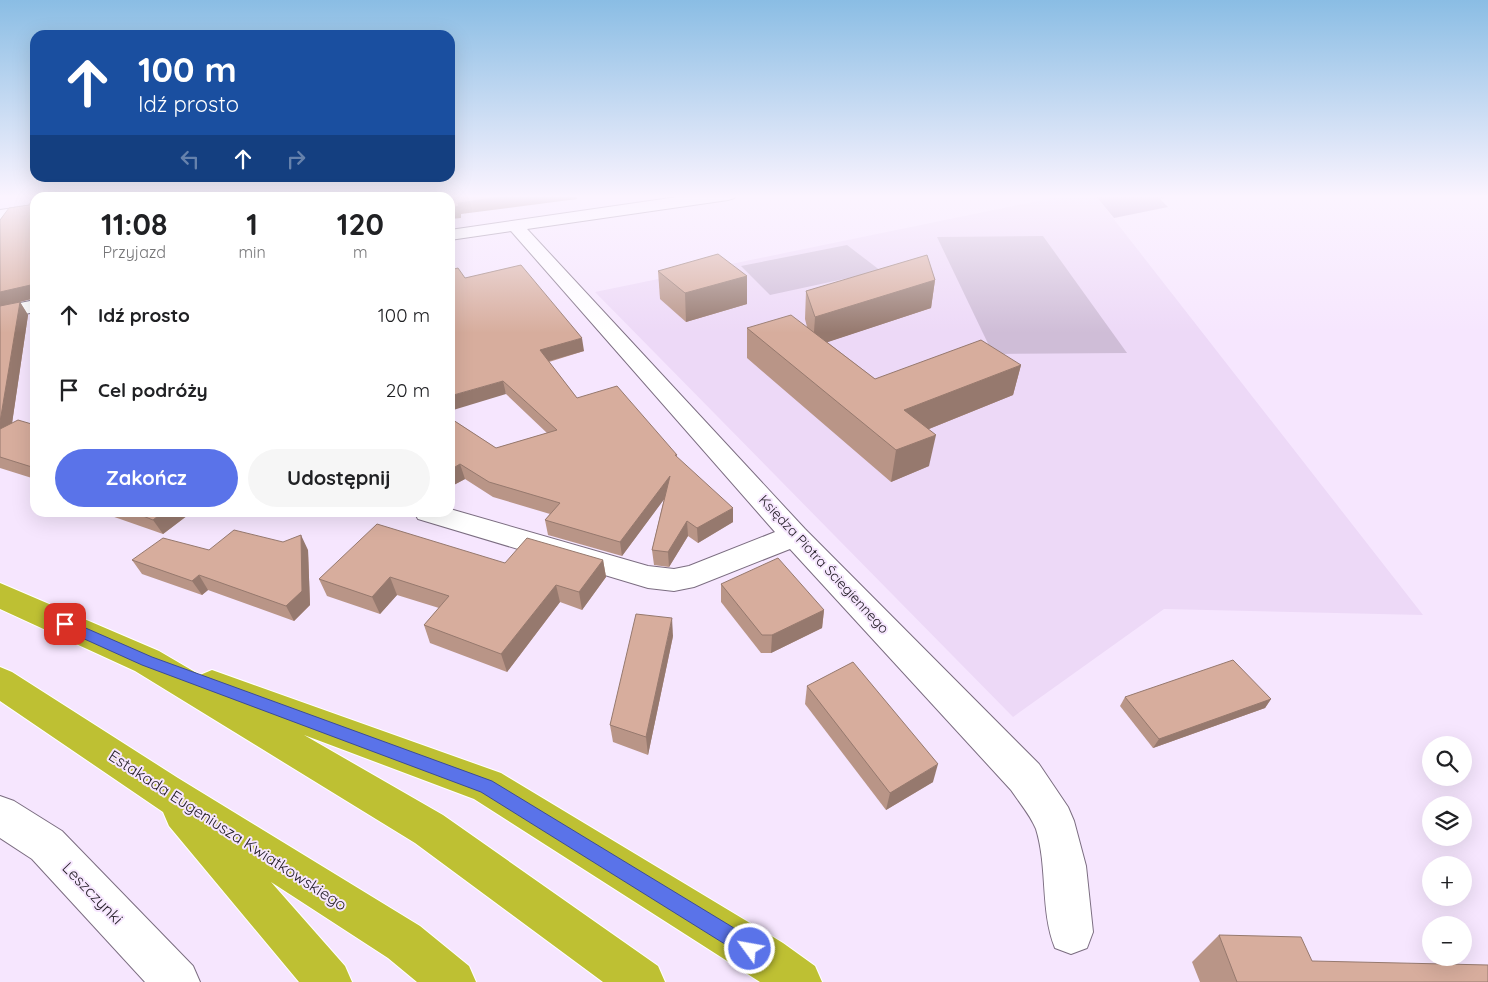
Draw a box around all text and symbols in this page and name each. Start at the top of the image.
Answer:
text: 100 m [138,47,237,91]
icon: ahead [55,50,120,115]
text: Idź prosto [138,90,239,118]
icon: left [176,145,204,173]
icon: ahead [229,145,257,173]
icon: right [282,145,310,173]
text: 11:08 [101,205,167,243]
text: 1 [246,205,258,243]
text: 120 [337,205,384,243]
text: Przyjazd [102,242,166,262]
text: min [238,242,266,262]
text: m [353,242,368,262]
icon: ahead [55,301,83,329]
text: Idź prosto [98,303,190,327]
text: 100 m [378,303,430,327]
icon: arrive [55,376,83,404]
text: Cel podróży [98,378,208,402]
text: 20 m [386,378,430,402]
button: Zakończ [55,449,238,507]
button: Udostępnij [248,449,430,507]
street label: Księdza Piotra Ściegiennego [755,491,893,637]
pin [44,603,86,645]
icon: arrive [51,610,79,638]
map controls [1422,736,1472,966]
button: search [1422,736,1472,786]
street label: Estakada Eugeniusza Kwiatkowskiego [105,745,351,915]
button: layers [1422,796,1472,846]
button: + [1422,856,1472,906]
street label: Leszczynki [58,858,128,928]
button: − [1422,916,1472,966]
position arrow [723,922,775,974]

